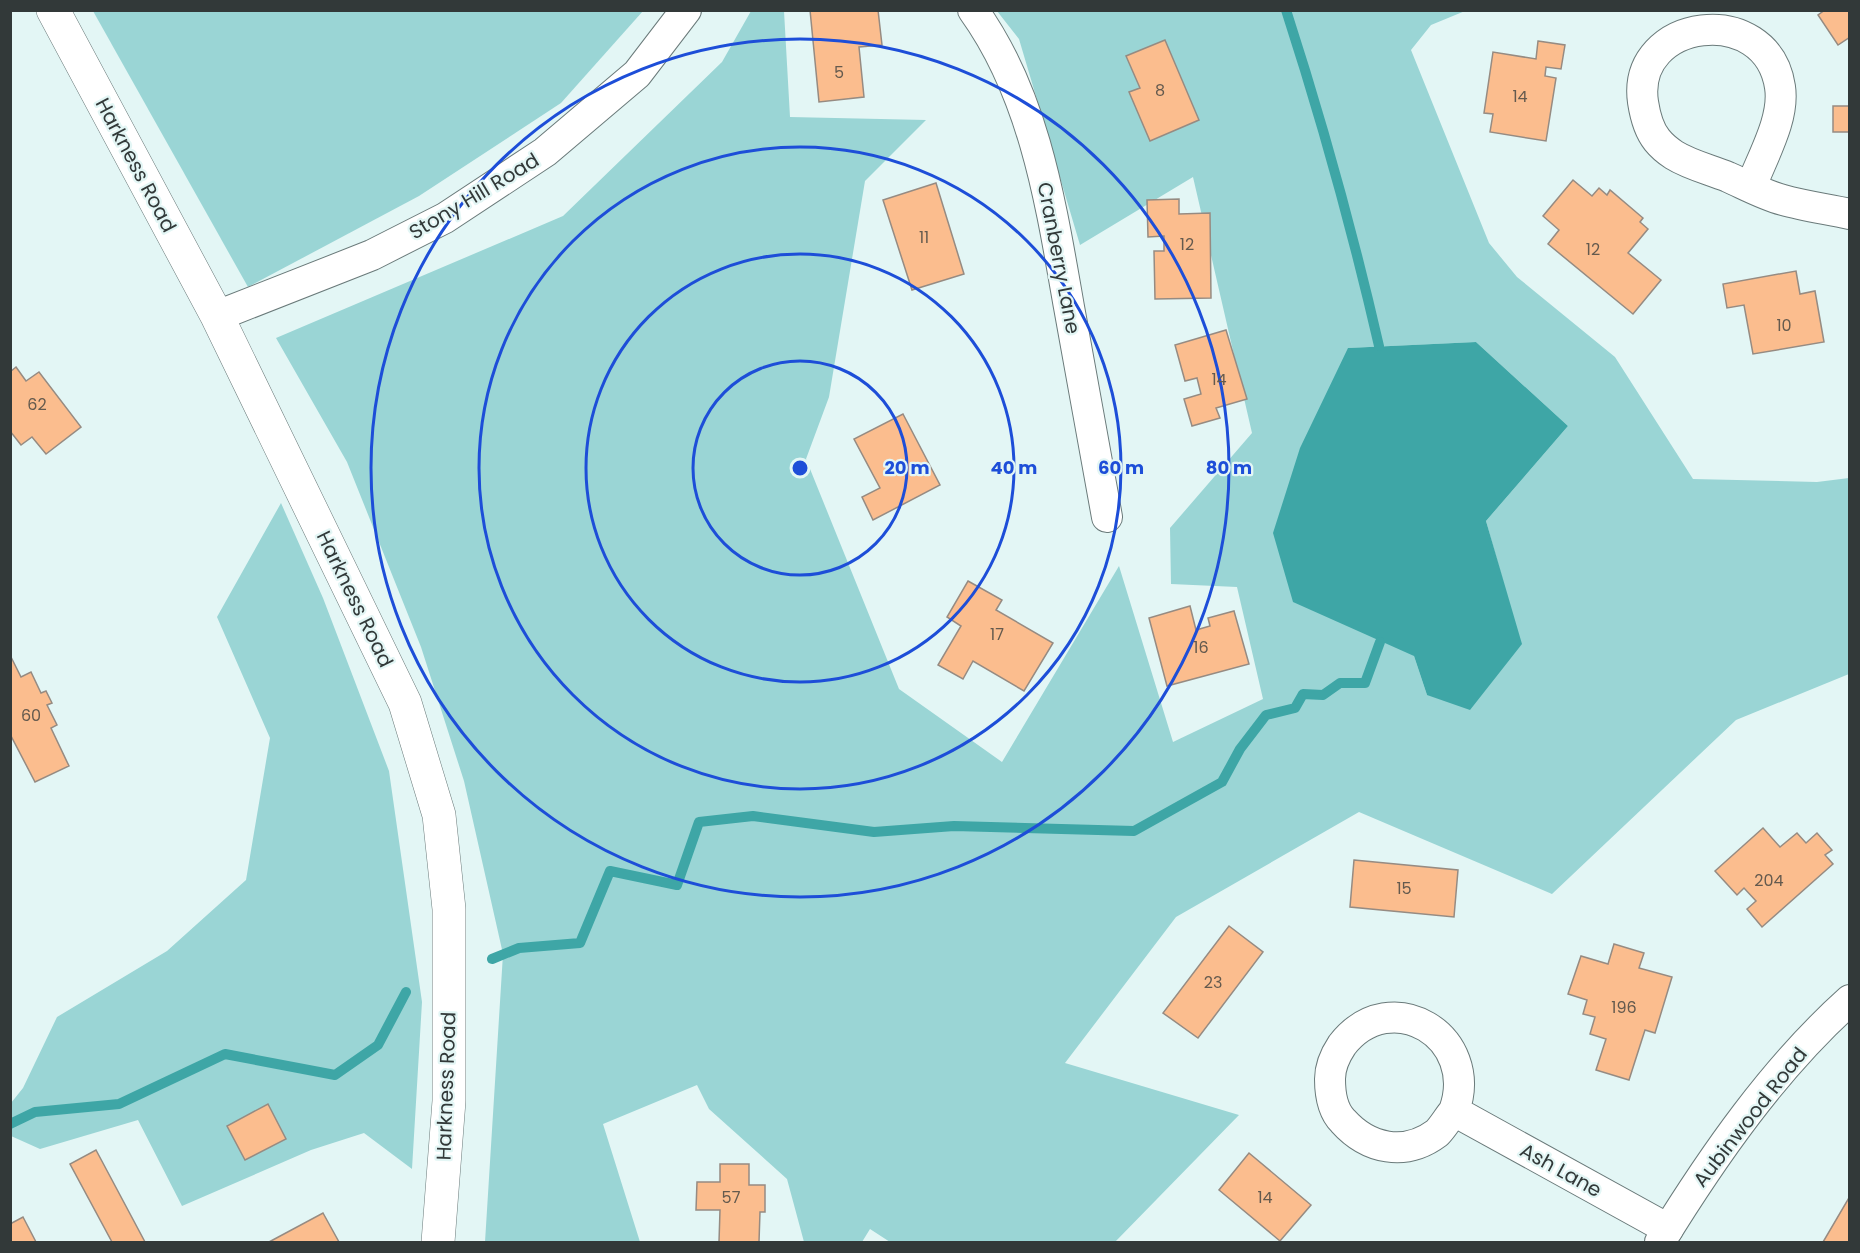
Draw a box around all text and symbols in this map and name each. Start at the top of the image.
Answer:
house number: 5 [834,61,844,84]
house number: 8 [1155,79,1165,102]
house number: 14 [1512,85,1528,108]
street label: Harkness Road [89,93,183,237]
street label: Stony Hill Road [404,146,544,246]
street label: Cranberry Lane [1031,180,1087,336]
house number: 11 [919,226,929,249]
house number: 12 [1180,233,1194,256]
house number: 12 [1586,238,1600,261]
house number: 10 [1776,314,1792,337]
house number: 14 [1211,368,1227,391]
house number: 62 [27,393,47,416]
text: 20 m [885,455,929,480]
text: 40 m [991,455,1037,480]
text: 60 m [1098,455,1144,480]
text: 80 m [1206,455,1252,480]
centre of rings [790,458,810,478]
street label: Harkness Road [310,526,400,672]
house number: 17 [990,623,1004,646]
house number: 16 [1193,636,1209,659]
house number: 60 [21,704,41,727]
house number: 204 [1754,869,1784,892]
house number: 15 [1396,877,1412,900]
house number: 23 [1204,971,1222,994]
house number: 196 [1611,996,1637,1019]
street label: Harkness Road [429,1011,463,1161]
street label: Aubinwood Road [1687,1041,1813,1193]
street label: Ash Lane [1515,1136,1607,1204]
house number: 57 [722,1186,741,1209]
house number: 14 [1257,1186,1273,1209]

